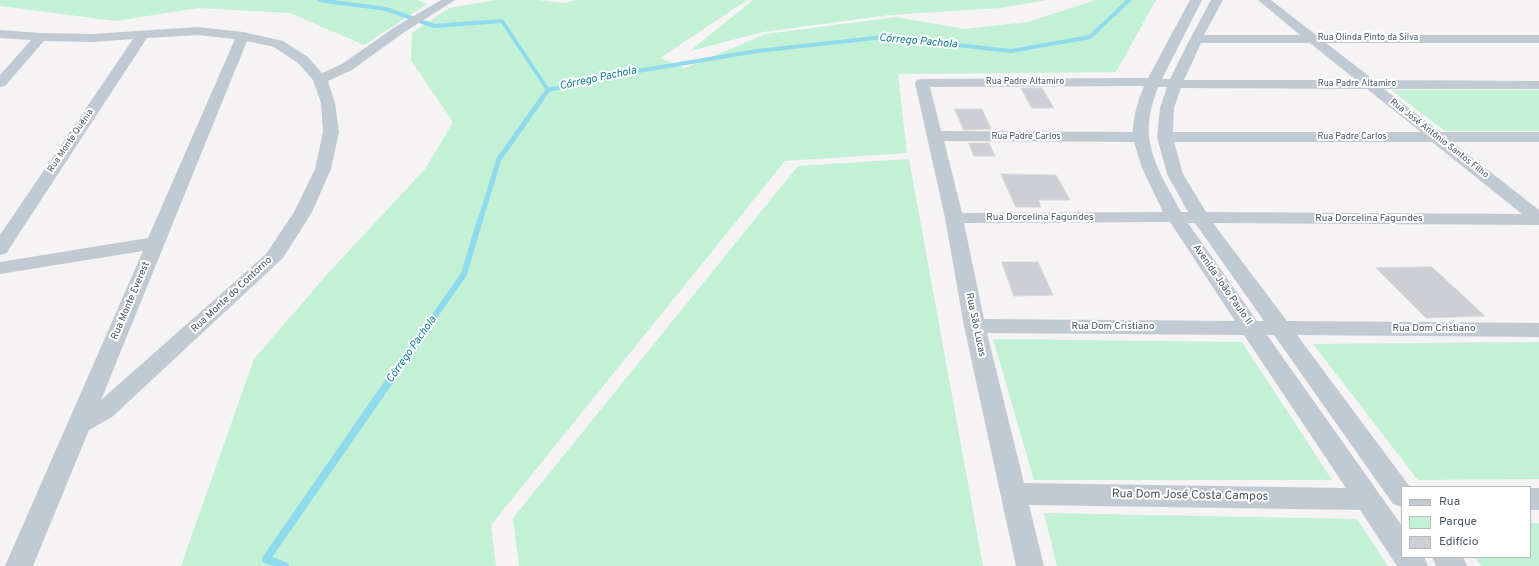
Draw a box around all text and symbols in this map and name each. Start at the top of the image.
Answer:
water label: Córrego Pachola [878,32,958,52]
street label: Rua Olinda Pinto da Silva [1318,33,1418,43]
water label: Córrego Pachola [558,64,638,94]
street label: Rua Padre Altamiro [986,77,1064,87]
street label: Rua Padre Altamiro [1318,79,1396,89]
street label: Rua José Antônio Santos Filho [1387,97,1491,181]
street label: Rua Monte Quênia [46,107,96,175]
street label: Rua Padre Carlos [991,132,1061,142]
street label: Rua Padre Carlos [1317,132,1387,142]
street label: Rua Dorcelina Fagundes [986,212,1094,224]
street label: Rua Dorcelina Fagundes [1315,213,1423,225]
street label: Avenida João Paulo II [1190,242,1254,328]
street label: Rua Monte do Contorno [189,255,275,335]
street label: Rua Monte Everest [109,260,153,342]
street label: Rua São Lucas [962,292,988,358]
water label: Córrego Pachola [384,314,440,386]
street label: Rua Dom Cristiano [1071,321,1155,333]
street label: Rua Dom Cristiano [1392,323,1476,335]
legend [1401,486,1531,558]
street label: Rua Dom José Costa Campos [1112,487,1268,505]
text: Rua [1439,494,1460,510]
text: Parque [1439,514,1477,530]
text: Edifício [1439,534,1478,550]

